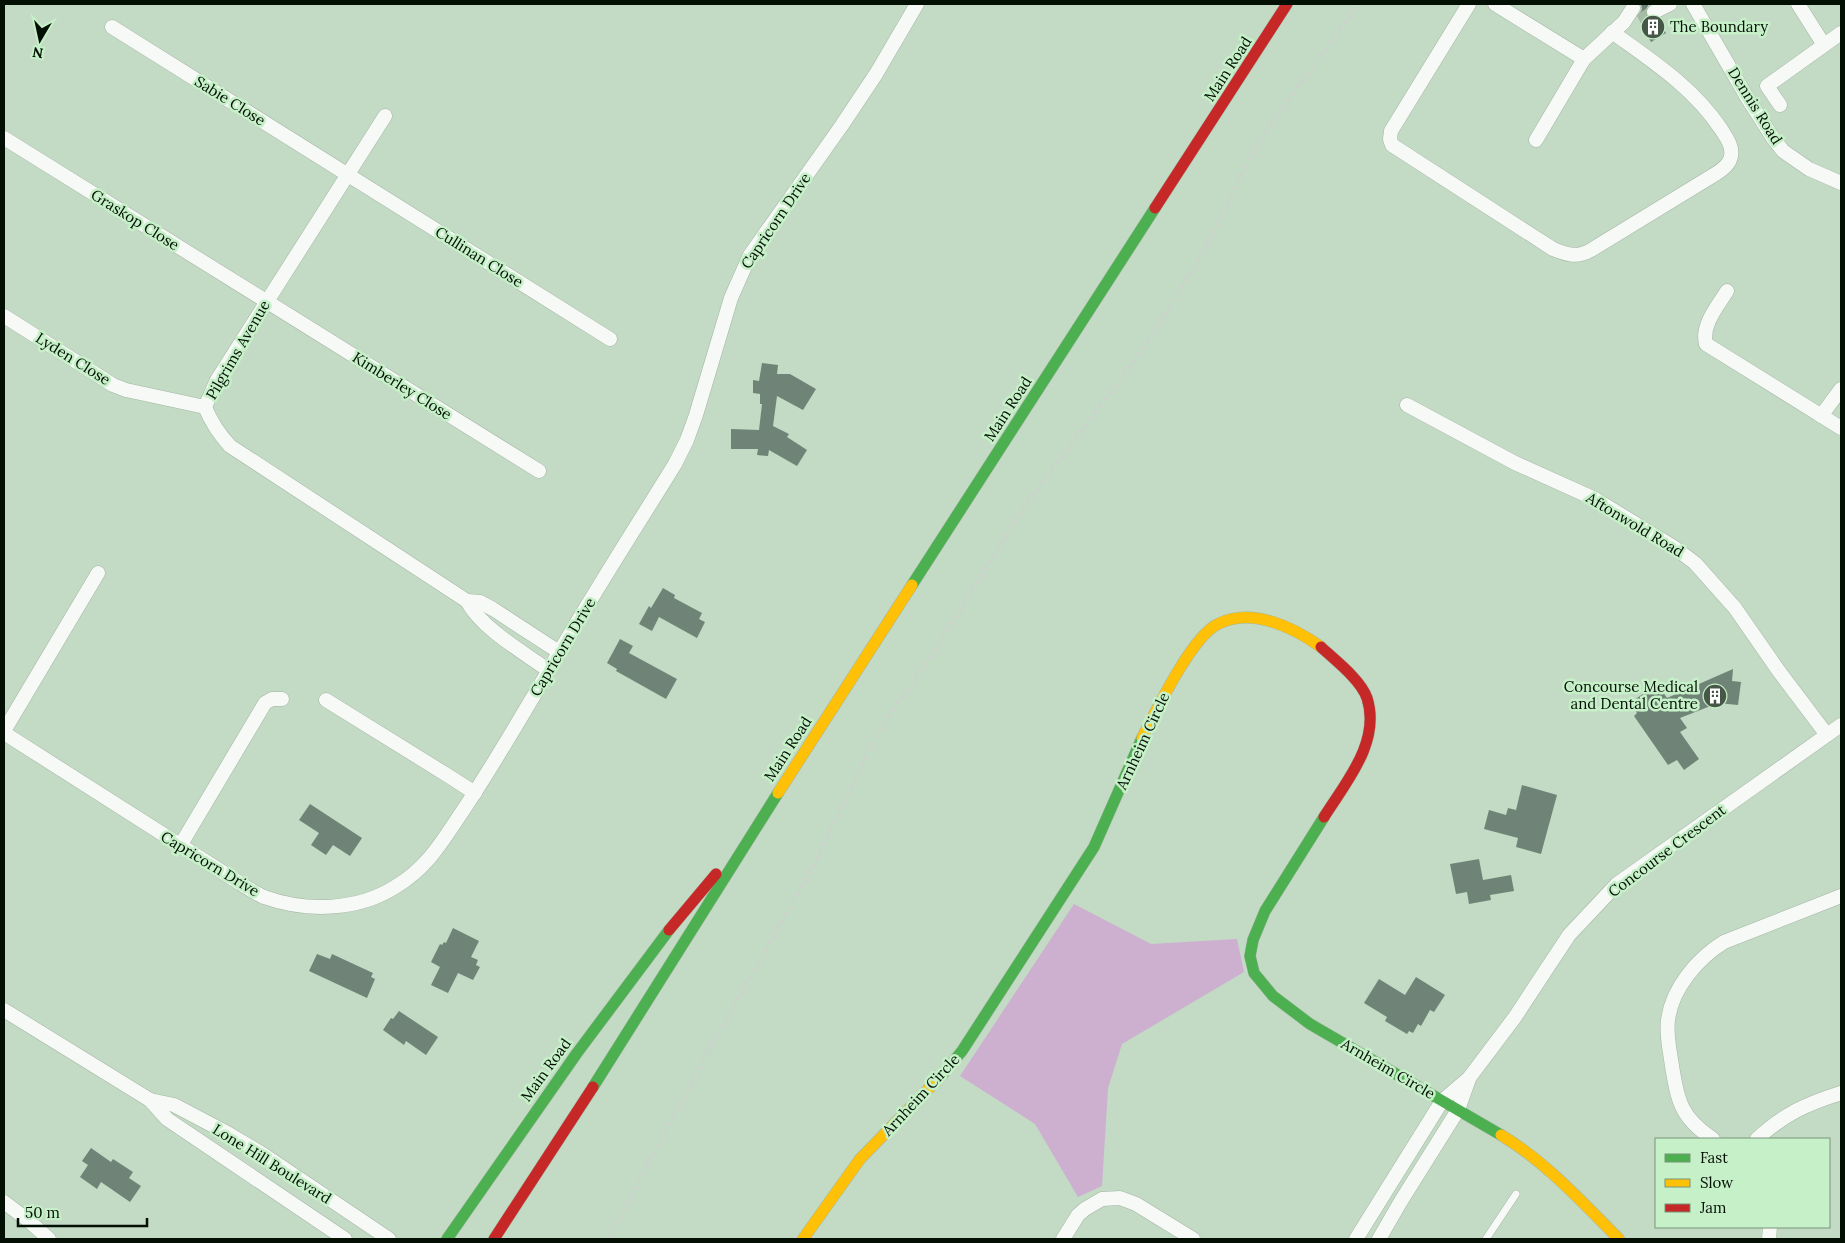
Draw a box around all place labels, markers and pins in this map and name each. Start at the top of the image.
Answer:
building icon: The Boundary [1640,14,1666,40]
place label: The Boundary [1670,17,1768,36]
place label: Concourse Medical and Dental Centre [1564,677,1698,713]
building icon: Concourse Medical and Dental Centre [1702,683,1728,709]

